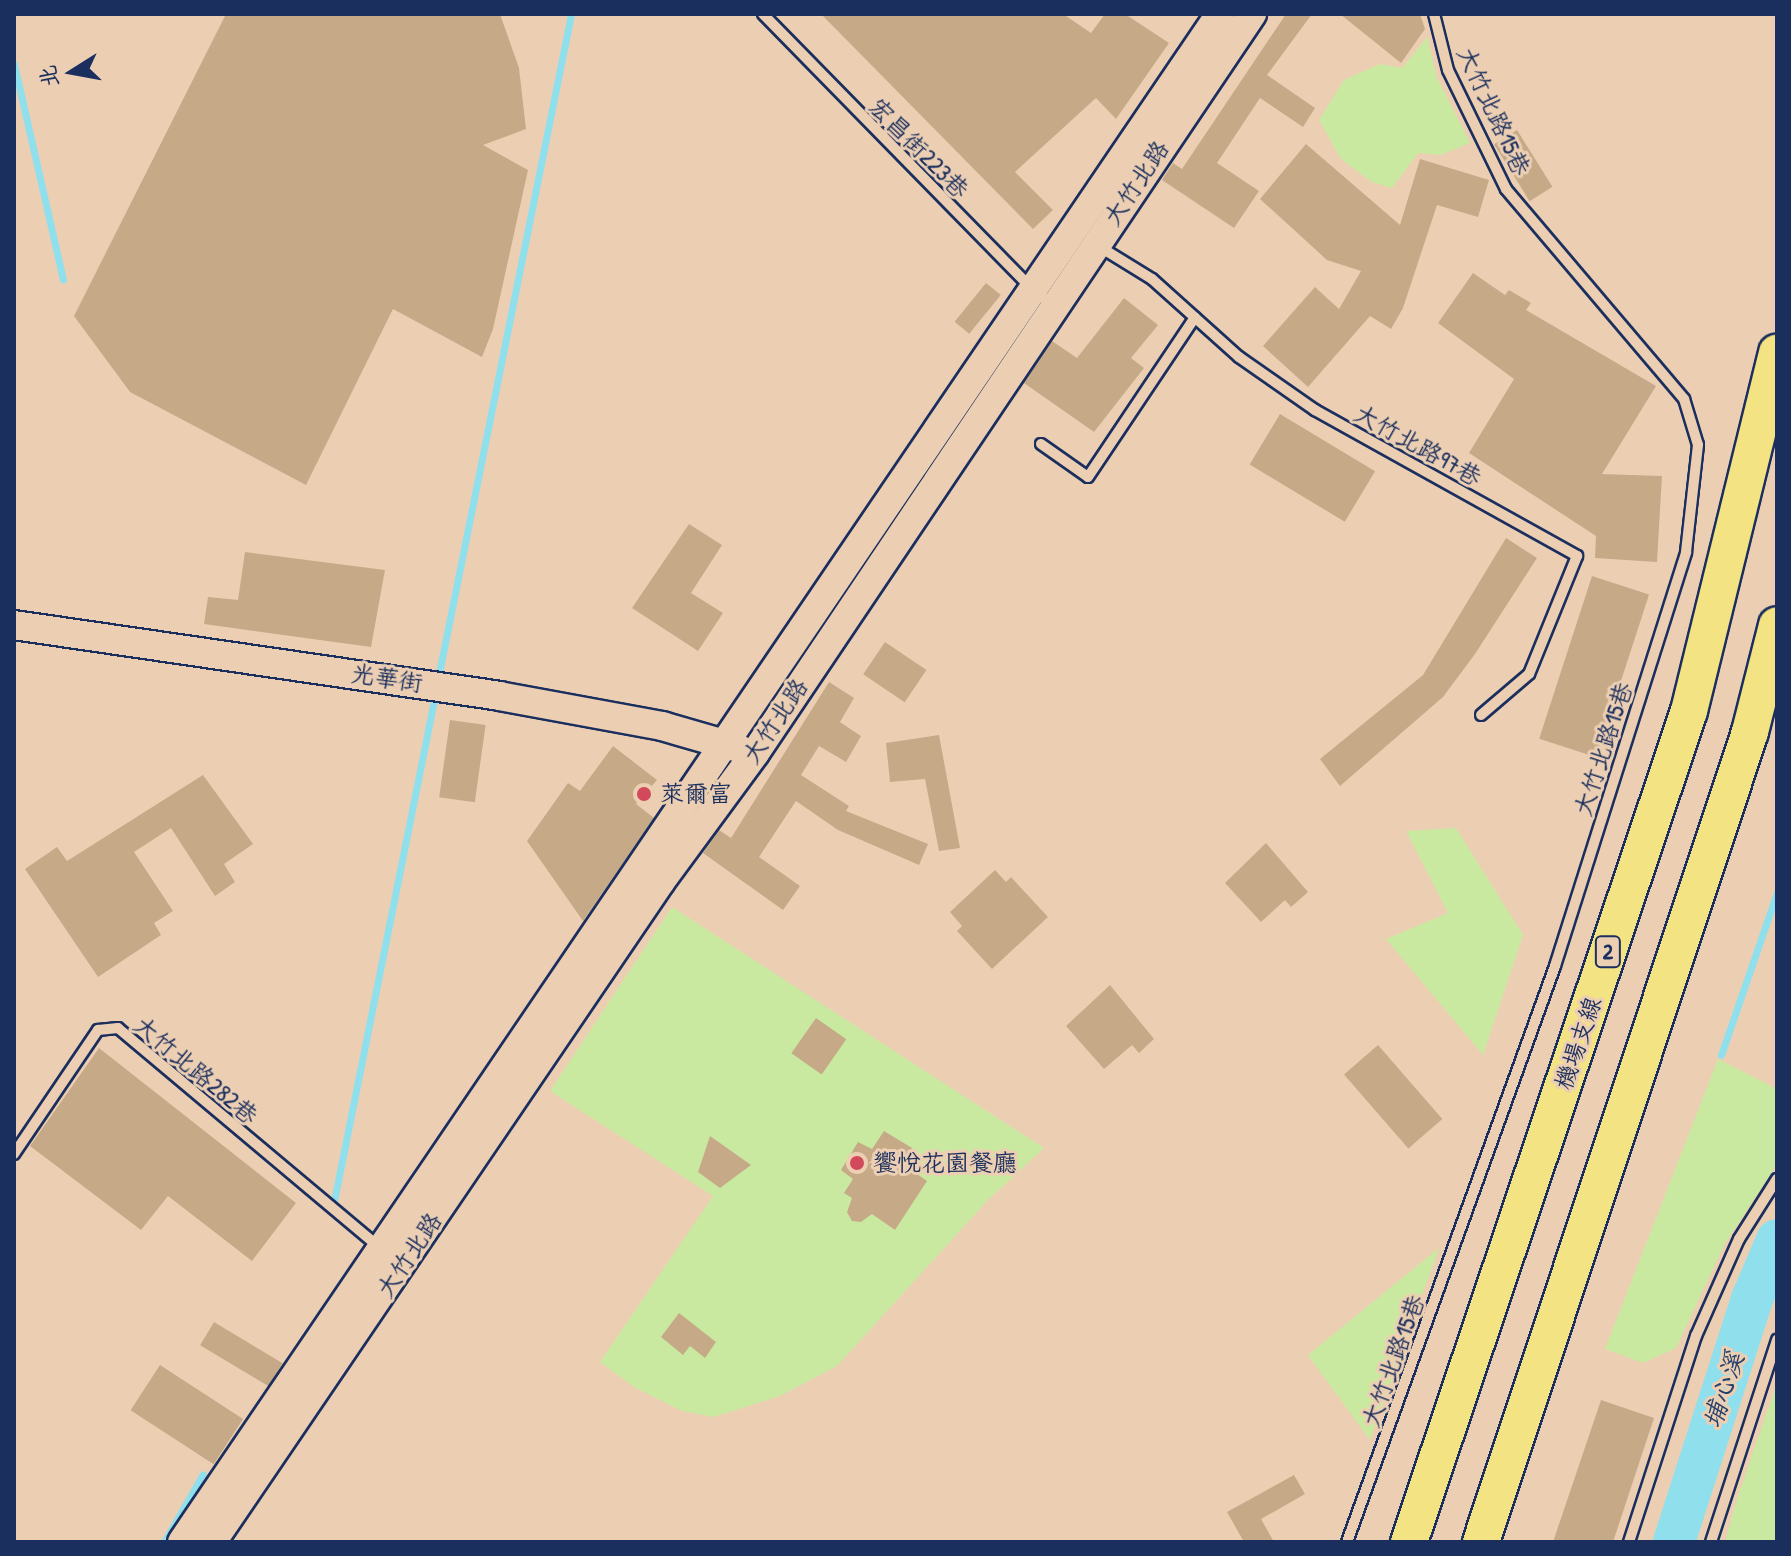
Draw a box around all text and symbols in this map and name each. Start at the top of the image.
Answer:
north arrow [32,32,112,112]
street label: 大竹北路15巷 [1452,42,1536,180]
text: 北 [32,63,65,90]
street label: 宏昌街223巷 [863,92,975,204]
street label: 大竹北路 [1097,135,1175,231]
street label: 大竹北路97巷 [1349,398,1487,492]
street label: 光華街 [349,658,425,698]
street label: 大竹北路 [736,673,814,769]
street label: 大竹北路15巷 [1568,679,1638,819]
place label: 萊爾富 [660,780,732,808]
marker: 萊爾富 [635,785,653,803]
road number: 2 [1594,934,1622,970]
street label: 機場支線 [1549,993,1607,1093]
street label: 大竹北路282巷 [128,1010,264,1130]
place label: 饗悅花園餐廳 [873,1149,1017,1177]
marker: 饗悅花園餐廳 [848,1154,866,1172]
street label: 大竹北路 [370,1207,448,1303]
street label: 大竹北路15巷 [1356,1291,1430,1431]
water label: 埔心溪 [1696,1348,1750,1432]

